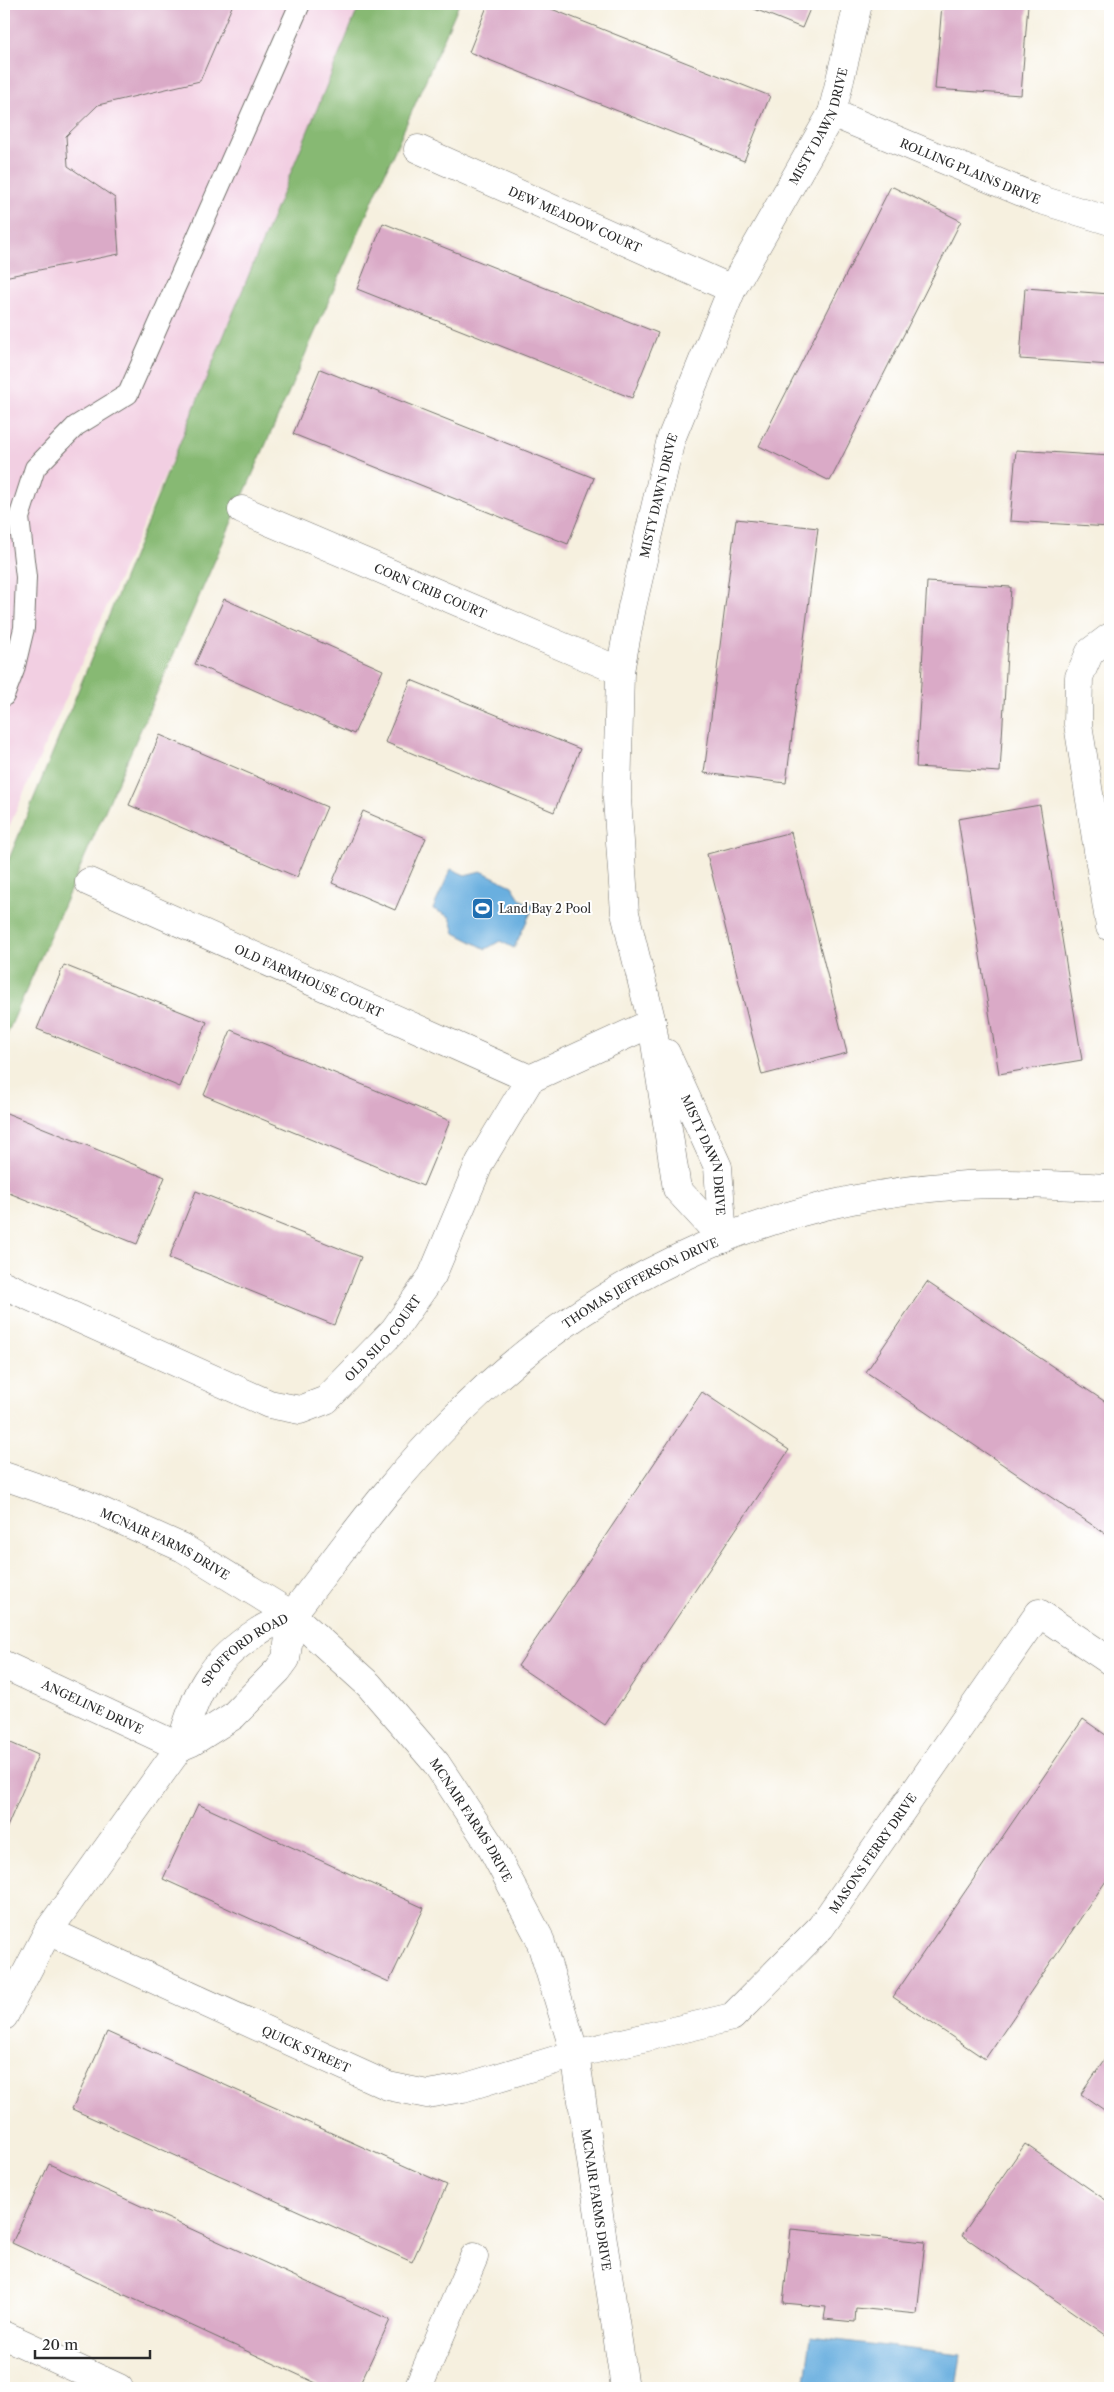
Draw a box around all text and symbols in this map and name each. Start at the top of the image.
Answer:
street label: MISTY DAWN DRIVE [785,66,850,187]
street label: ROLLING PLAINS DRIVE [898,135,1043,207]
street label: DEW MEADOW COURT [506,183,644,255]
street label: MISTY DAWN DRIVE [636,431,680,559]
street label: CORN CRIB COURT [372,560,489,621]
sports icon: Land Bay 2 Pool [471,896,495,920]
place label: Land Bay 2 Pool [499,901,592,916]
street label: OLD FARMHOUSE COURT [232,941,386,1020]
street label: MISTY DAWN DRIVE [678,1092,729,1216]
street label: THOMAS JEFFERSON DRIVE [559,1234,720,1331]
street label: OLD SILO COURT [341,1292,424,1384]
street label: MCNAIR FARMS DRIVE [98,1504,233,1582]
street label: SPOFFORD ROAD [198,1610,291,1688]
street label: ANGELINE DRIVE [39,1676,146,1736]
street label: MCNAIR FARMS DRIVE [427,1755,516,1884]
street label: MASONS FERRY DRIVE [826,1790,919,1916]
street label: QUICK STREET [260,2022,353,2075]
street label: MCNAIR FARMS DRIVE [579,2128,615,2272]
scale bar [35,2327,150,2359]
text: 20 m [42,2335,78,2354]

